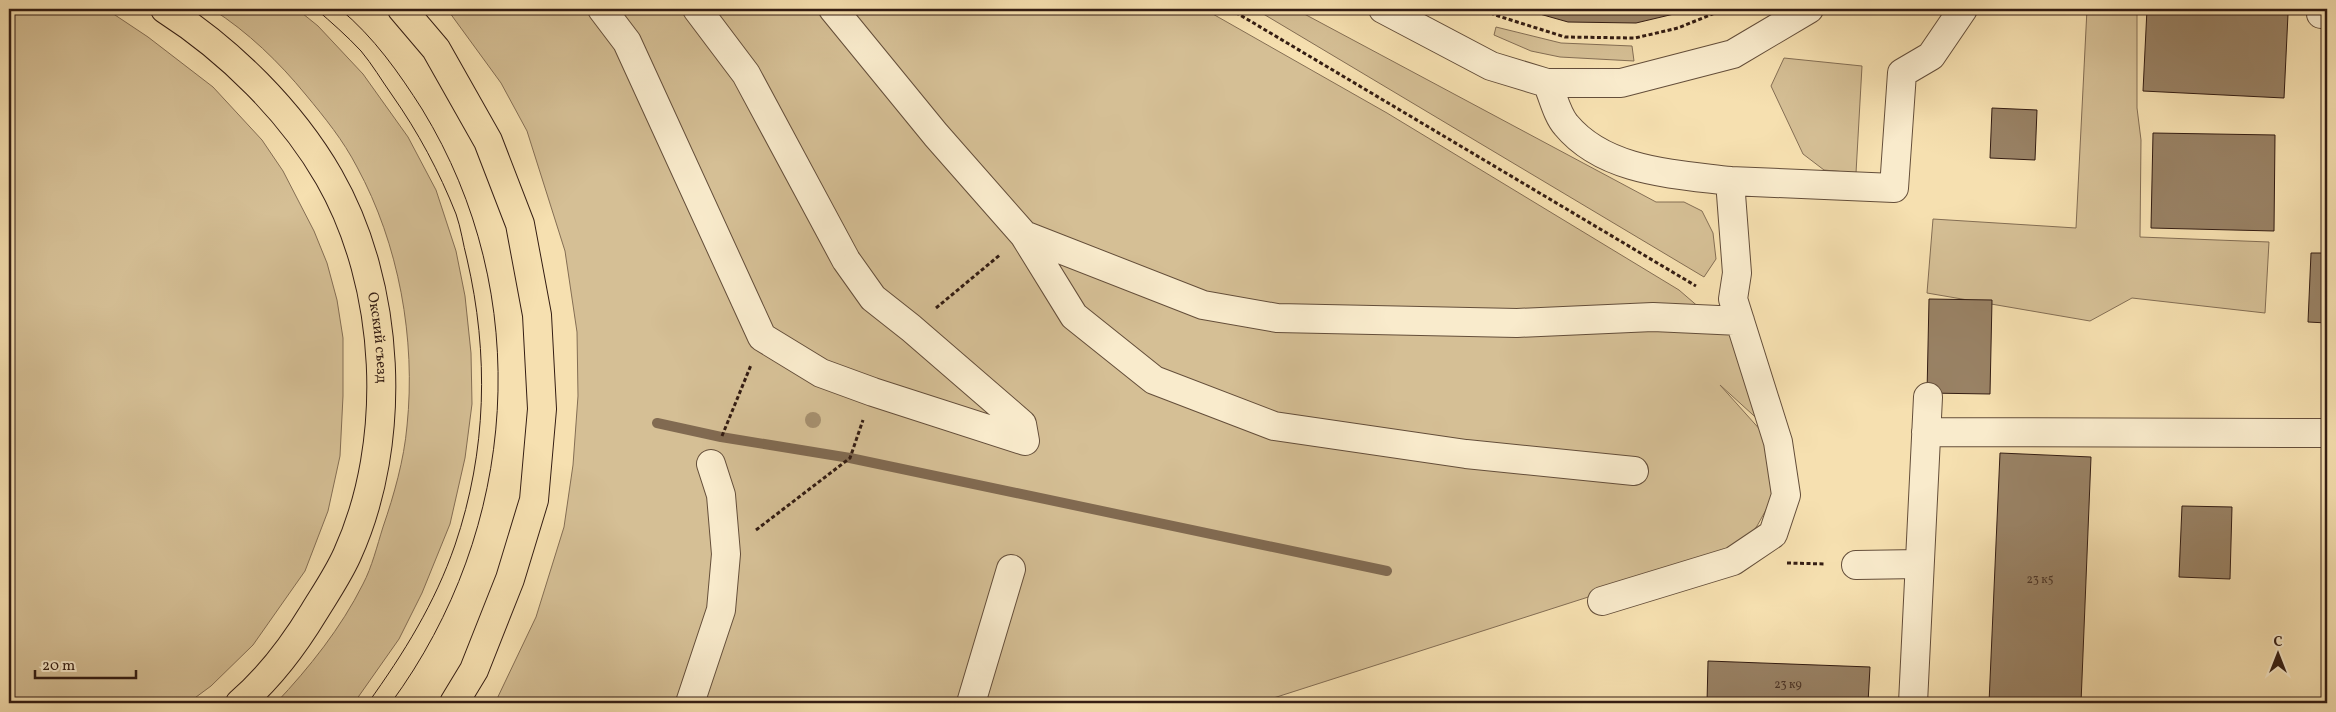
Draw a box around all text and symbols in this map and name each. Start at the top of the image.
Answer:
street label: Окский съезд [361,290,392,384]
house number: 23 к5 [2027,572,2054,588]
north arrow [2254,630,2304,680]
text: С [2273,633,2283,652]
scale bar [35,647,136,679]
text: 20 m [42,656,75,677]
house number: 23 к9 [1774,677,1802,693]

